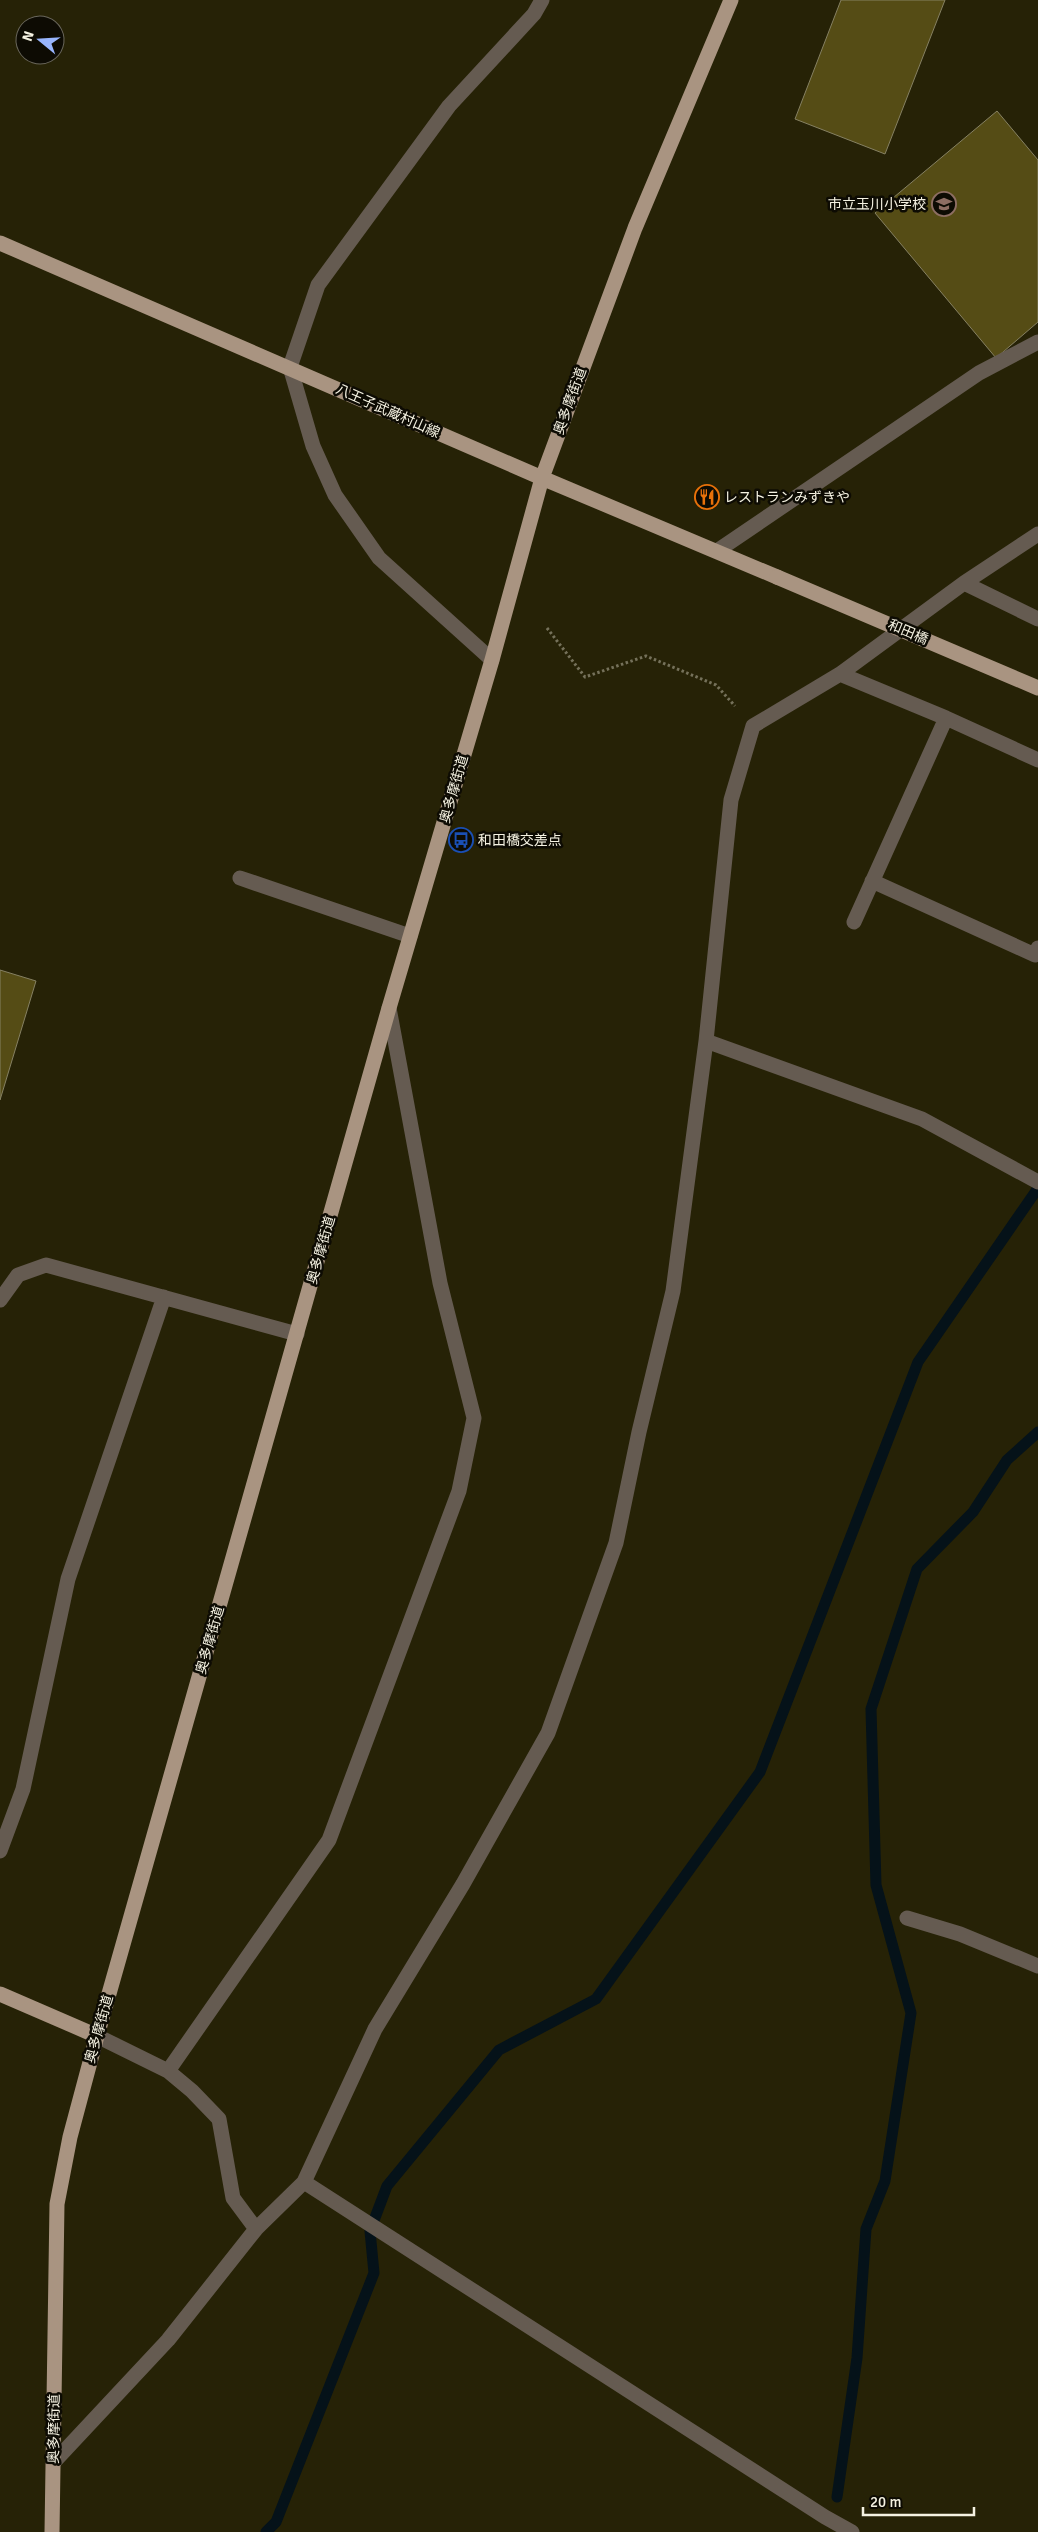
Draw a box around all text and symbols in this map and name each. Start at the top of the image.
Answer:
north arrow [15,15,65,65]
text: N [19,29,38,43]
school or university icon: 市立玉川小学校 [931,191,957,217]
place label: 市立玉川小学校 [828,196,926,213]
street label: 奥多摩街道 [550,365,590,437]
street label: 八王子武蔵村山線 [333,380,443,442]
restaurant icon: レストランみずきや [694,484,720,510]
place label: レストランみずきや [724,489,850,506]
street label: 和田橋 [885,616,931,648]
street label: 奥多摩街道 [436,753,472,825]
bus stop icon: 和田橋交差点 [448,827,474,853]
place label: 和田橋交差点 [478,832,562,849]
street label: 奥多摩街道 [303,1214,339,1286]
street label: 奥多摩街道 [192,1604,228,1676]
street label: 奥多摩街道 [81,1993,117,2065]
street label: 奥多摩街道 [45,2394,63,2464]
scale bar [863,2484,974,2516]
text: 20 m [870,2493,901,2511]

